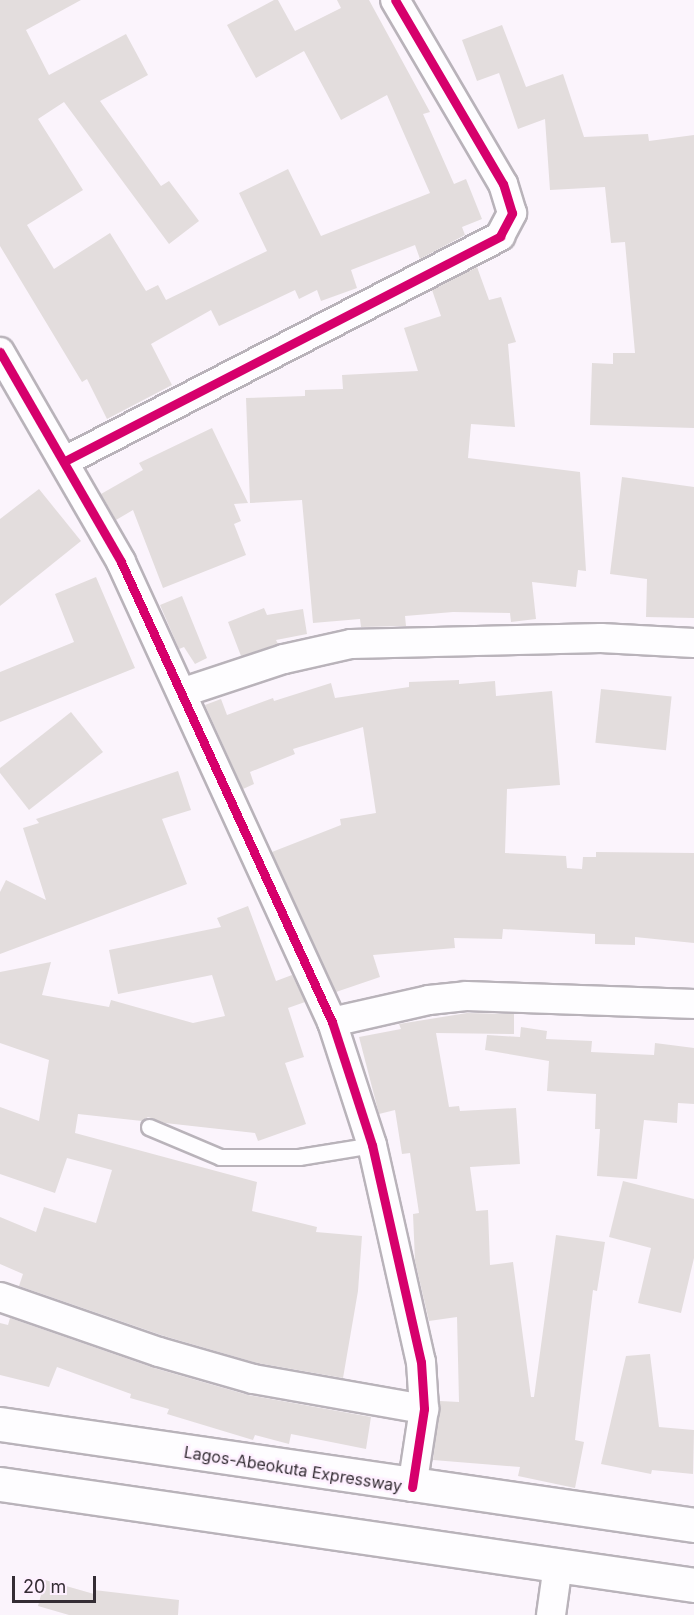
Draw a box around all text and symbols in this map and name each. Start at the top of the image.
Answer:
street label: Lagos-Abeokuta Expressway [183,1442,403,1496]
scale bar [15,1564,99,1602]
text: 20 m [23,1576,66,1597]

